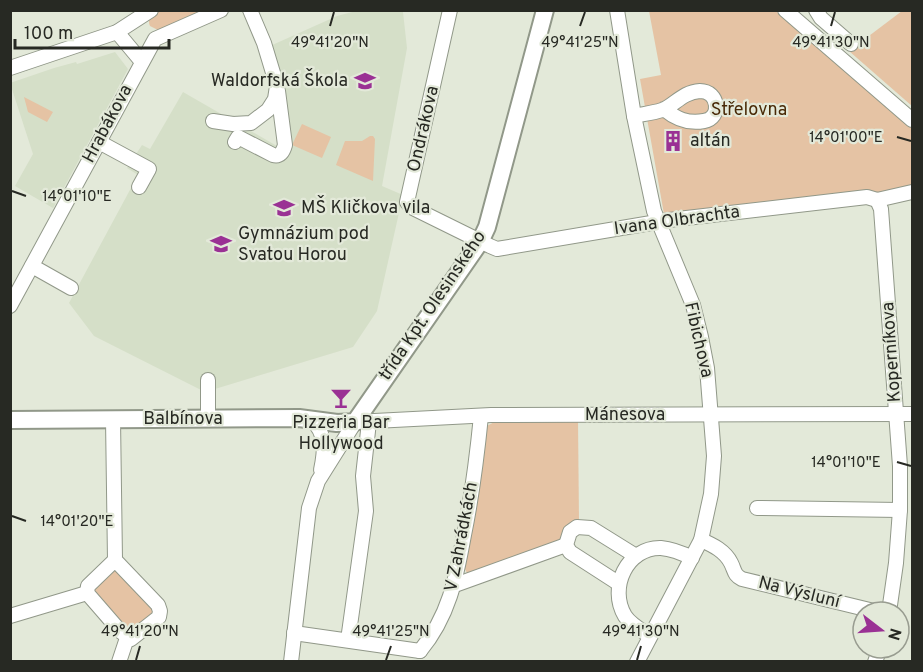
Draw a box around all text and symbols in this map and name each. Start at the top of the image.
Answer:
scale bar [15,12,170,50]
text: 100 m [24,23,73,46]
text: 49°41'20"N [291,34,369,53]
text: 49°41'25"N [541,34,619,53]
text: 49°41'30"N [792,34,870,53]
place label: Waldorfská Škola [211,68,348,93]
school or university icon: Waldorfská Škola [353,69,377,93]
street label: Hrabákova [78,81,138,167]
street label: Ondrákova [403,84,445,174]
park label: Střelovna [711,99,787,122]
building icon: altán [661,129,685,153]
text: 14°01'00"E [809,129,883,148]
place label: altán [690,130,731,153]
text: 14°01'10"E [42,188,112,207]
place label: MŠ Kličkova vila [301,195,430,220]
school or university icon: MŠ Kličkova vila [272,196,296,220]
street label: Ivana Olbrachta [613,201,741,241]
place label: Gymnázium pod Svatou Horou [238,223,369,267]
street label: třída Kpt. Olesinského [374,227,492,385]
school or university icon: Gymnázium pod Svatou Horou [209,232,233,256]
street label: Fibichova [678,300,718,380]
street label: Koperníkova [877,301,907,403]
bar icon: Pizzeria Bar Hollywood [329,386,353,410]
street label: Mánesova [585,404,665,427]
street label: Balbínova [143,408,223,431]
place label: Pizzeria Bar Hollywood [292,412,390,456]
text: 14°01'10"E [811,454,881,473]
street label: V Zahrádkách [440,480,484,594]
text: 14°01'20"E [40,513,114,532]
street label: Na Výsluní [756,572,844,615]
north arrow [851,600,911,660]
text: 49°41'20"N [101,623,179,642]
text: 49°41'25"N [352,623,430,642]
text: 49°41'30"N [602,623,680,642]
text: N [882,625,905,642]

